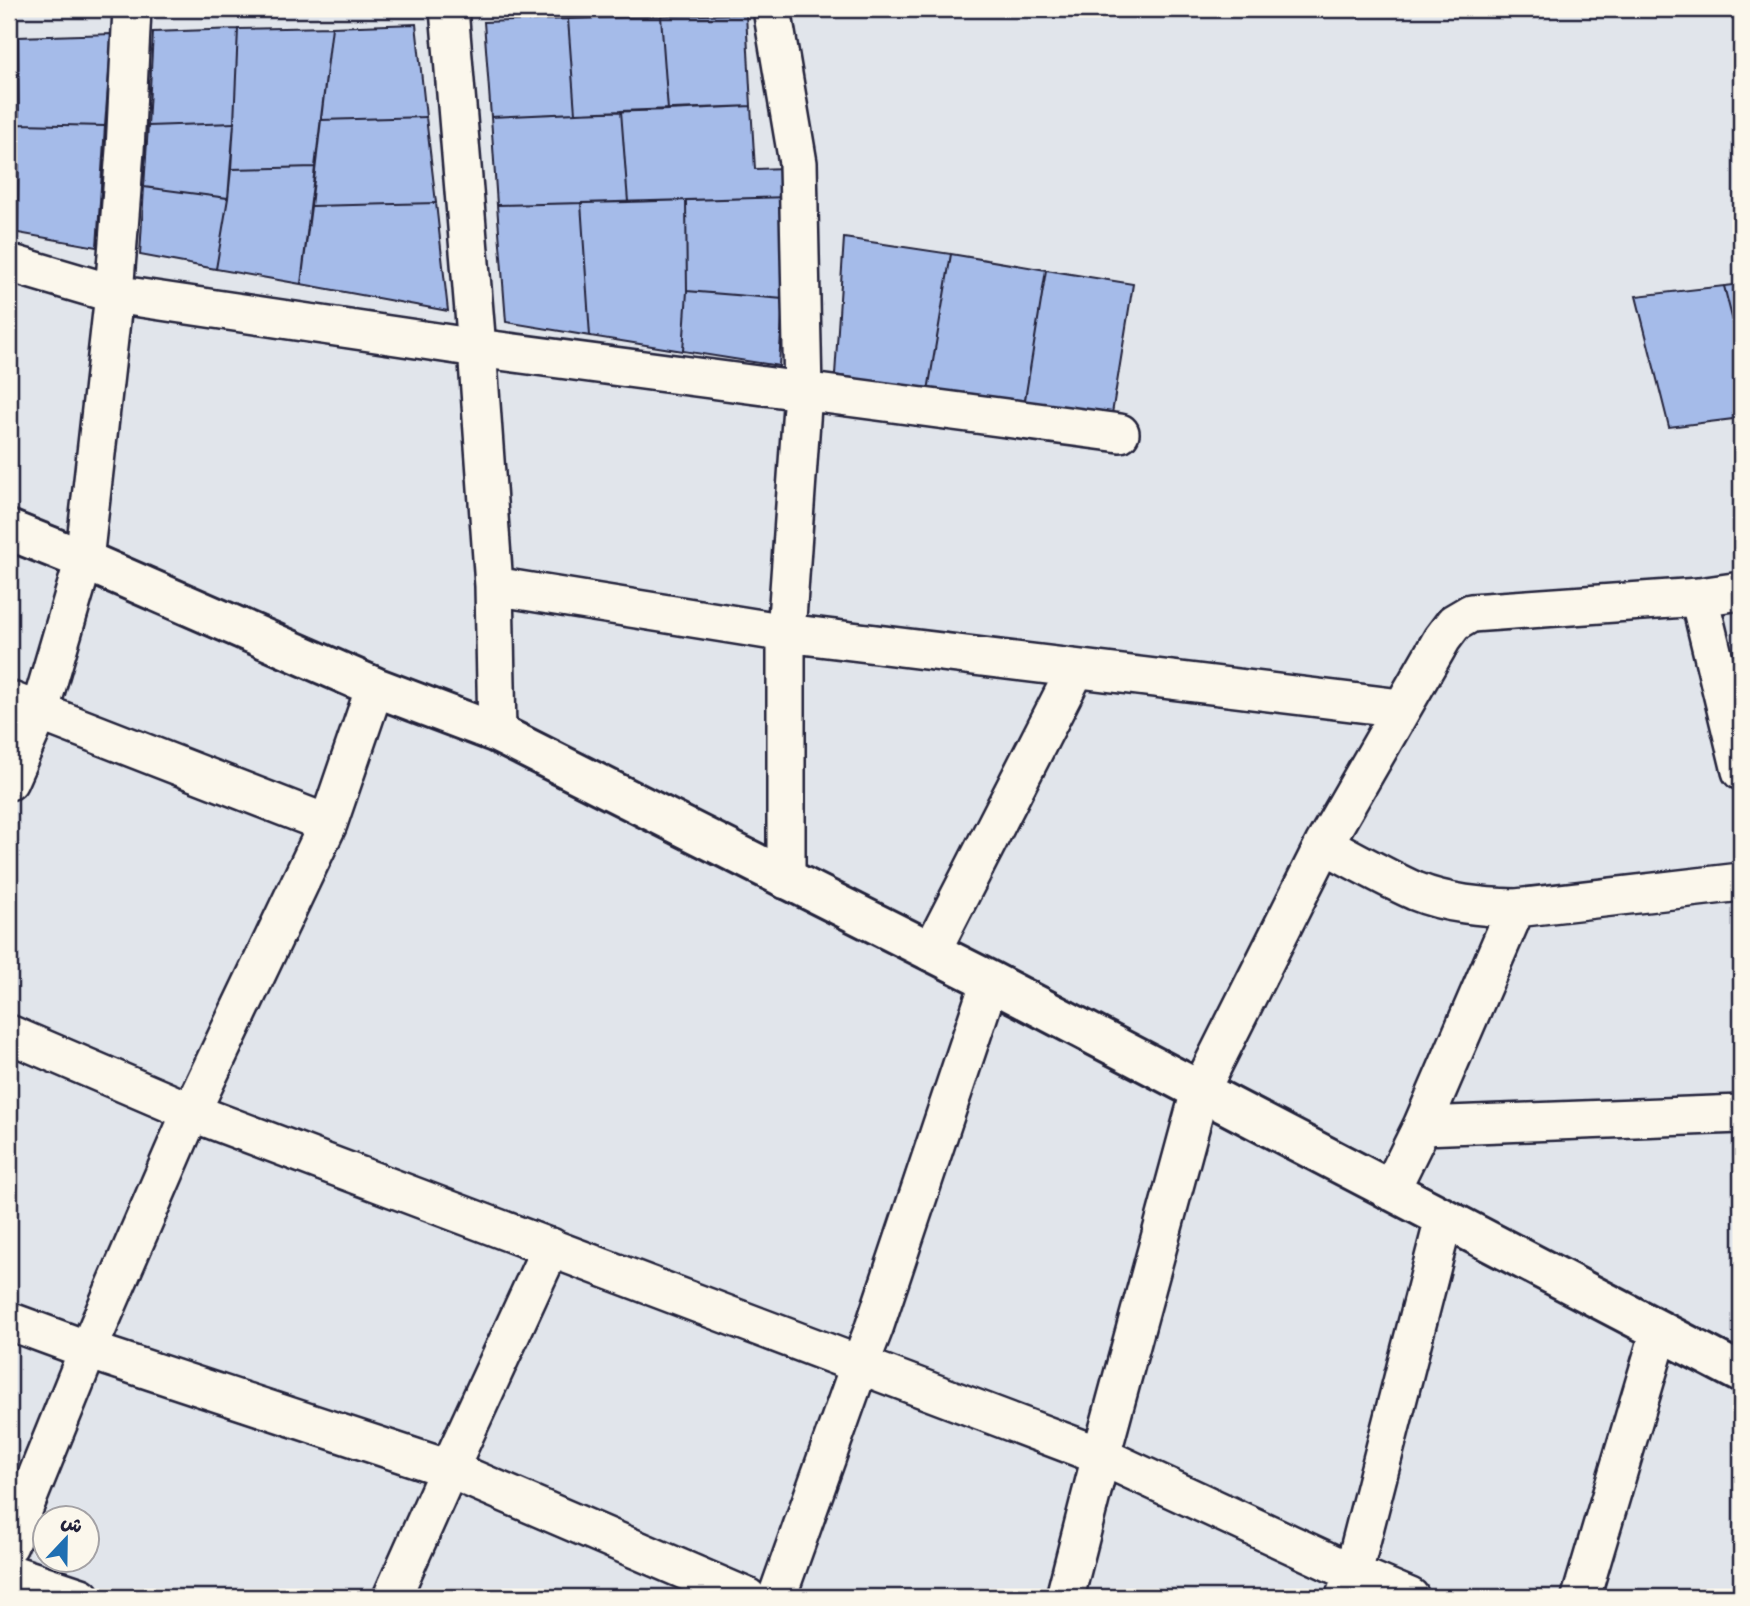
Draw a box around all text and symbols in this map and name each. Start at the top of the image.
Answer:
north arrow [32,1504,102,1574]
text: ش [56,1507,87,1543]

